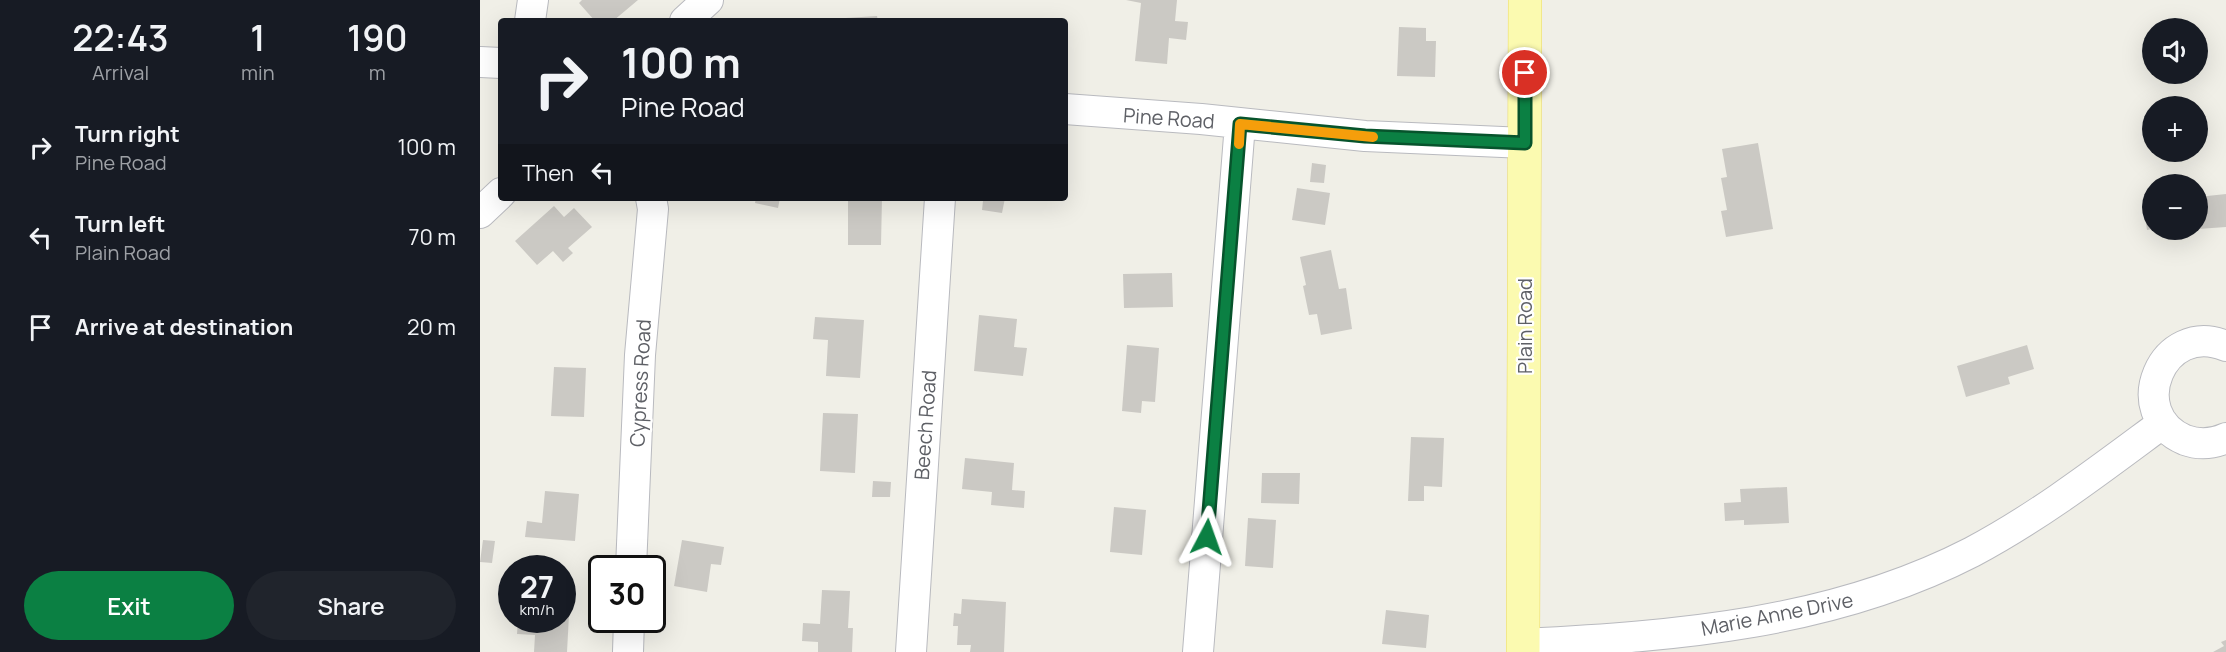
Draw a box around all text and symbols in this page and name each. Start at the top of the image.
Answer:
text: 22:43 [72,13,169,62]
text: 1 [250,13,265,62]
text: 190 [347,13,408,62]
map controls [2142,18,2208,240]
button: sound [2142,18,2208,84]
text: 100 m [621,33,741,91]
icon: right [522,42,600,120]
pin [1499,47,1550,98]
icon: arrive [1508,56,1541,89]
text: Arrival [92,59,149,86]
text: min [241,59,275,86]
text: m [369,59,386,86]
text: Pine Road [621,88,745,125]
button: + [2142,96,2208,162]
street label: Pine Road [1122,101,1216,135]
text: Turn right [75,119,180,149]
icon: right [24,131,57,164]
text: 100 m [398,132,456,162]
text: Pine Road [75,149,167,176]
icon: left [586,156,619,189]
text: Then [522,158,574,188]
button: − [2142,174,2208,240]
text: Turn left [75,209,165,239]
icon: left [24,221,57,254]
text: 70 m [408,222,456,252]
text: Plain Road [75,239,171,266]
street label: Plain Road [1511,278,1538,374]
icon: arrive [24,311,57,344]
text: Arrive at destination [75,312,293,342]
text: 20 m [407,312,456,342]
street label: Cypress Road [623,318,657,448]
street label: Beech Road [908,369,942,481]
position arrow [1175,505,1239,569]
speed limit sign: 30 [588,555,666,633]
text: 27 [520,566,554,607]
button: Exit [24,571,234,640]
button: Share [246,571,456,640]
street label: Marie Anne Drive [1699,586,1855,642]
text: km/h [520,599,554,620]

